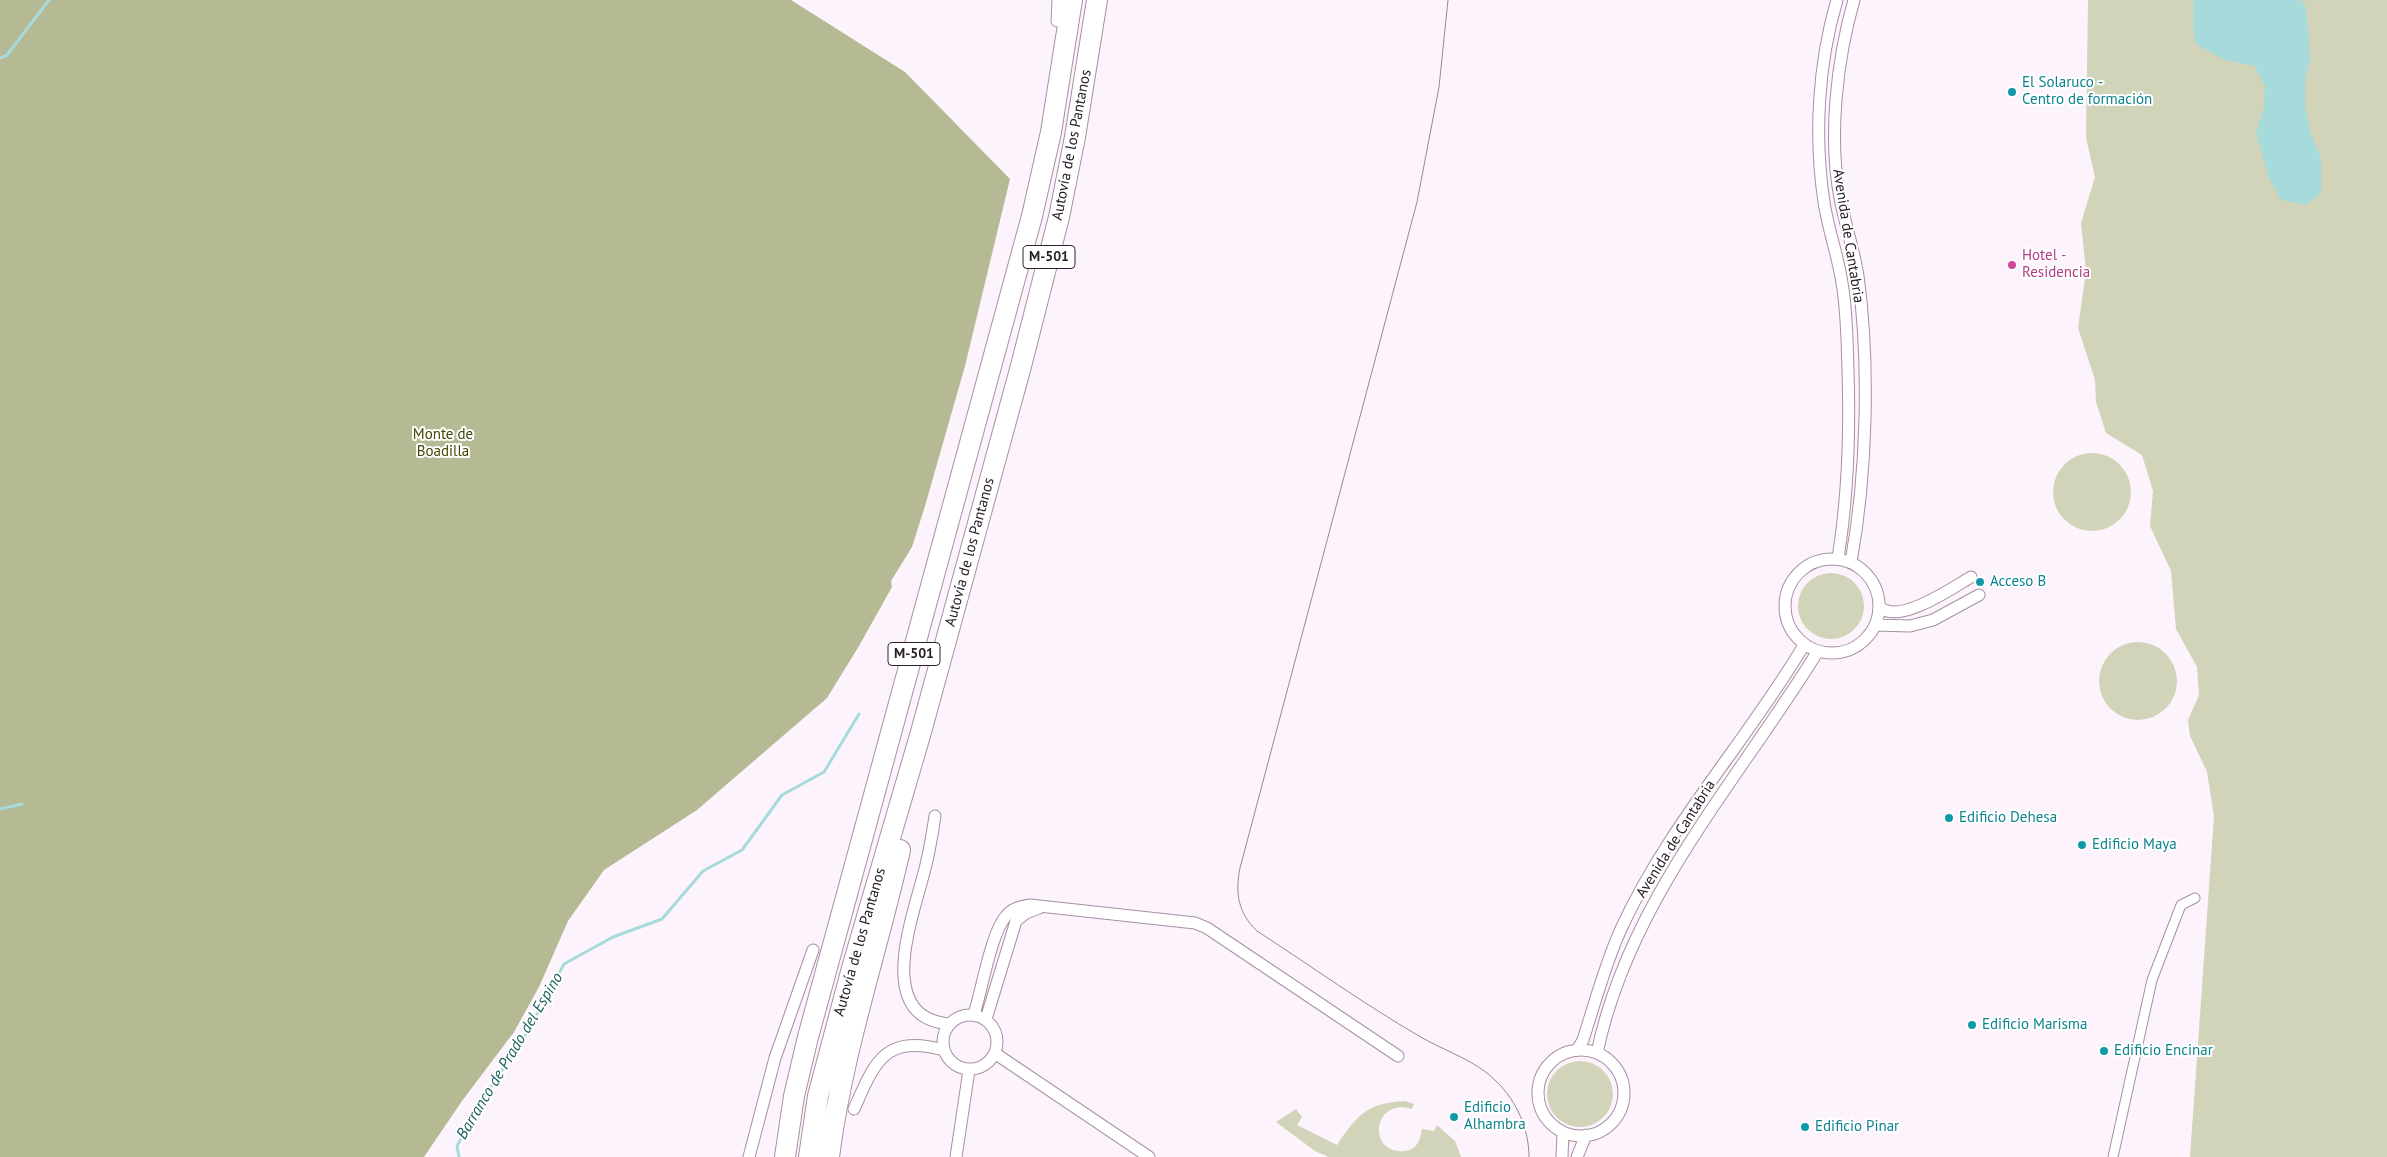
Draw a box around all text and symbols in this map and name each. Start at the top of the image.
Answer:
street label: Autovía de los Pantanos [1049,68,1095,222]
place label: El Solaruco - Centro de formación [2022,74,2152,109]
marker: El Solaruco - Centro de formación [2006,86,2018,98]
street label: Avenida de Cantabria [1829,168,1867,304]
road number: M-501 [1023,246,1075,268]
place label: Hotel - Residencia [2022,247,2090,282]
marker: Hotel - Residencia [2006,259,2018,271]
park label: Monte de Boadilla [413,426,473,461]
street label: Autovía de los Pantanos [941,476,999,628]
place label: Acceso B [1990,573,2046,591]
marker: Acceso B [1974,576,1986,588]
road number: M-501 [888,642,940,666]
street label: Avenida de Cantabria [1632,777,1720,901]
place label: Edificio Dehesa [1959,809,2057,827]
marker: Edificio Dehesa [1943,812,1955,824]
place label: Edificio Maya [2092,836,2177,854]
marker: Edificio Maya [2076,839,2088,851]
street label: Autovía de los Pantanos [830,866,890,1018]
water label: Barranco de Prado del Espino [453,969,567,1143]
place label: Edificio Marisma [1982,1016,2087,1034]
marker: Edificio Marisma [1966,1019,1978,1031]
place label: Edificio Encinar [2114,1042,2213,1060]
marker: Edificio Encinar [2098,1045,2110,1057]
place label: Edificio Alhambra [1464,1099,1526,1134]
marker: Edificio Alhambra [1448,1111,1460,1123]
place label: Edificio Pinar [1815,1118,1899,1136]
marker: Edificio Pinar [1799,1121,1811,1133]

